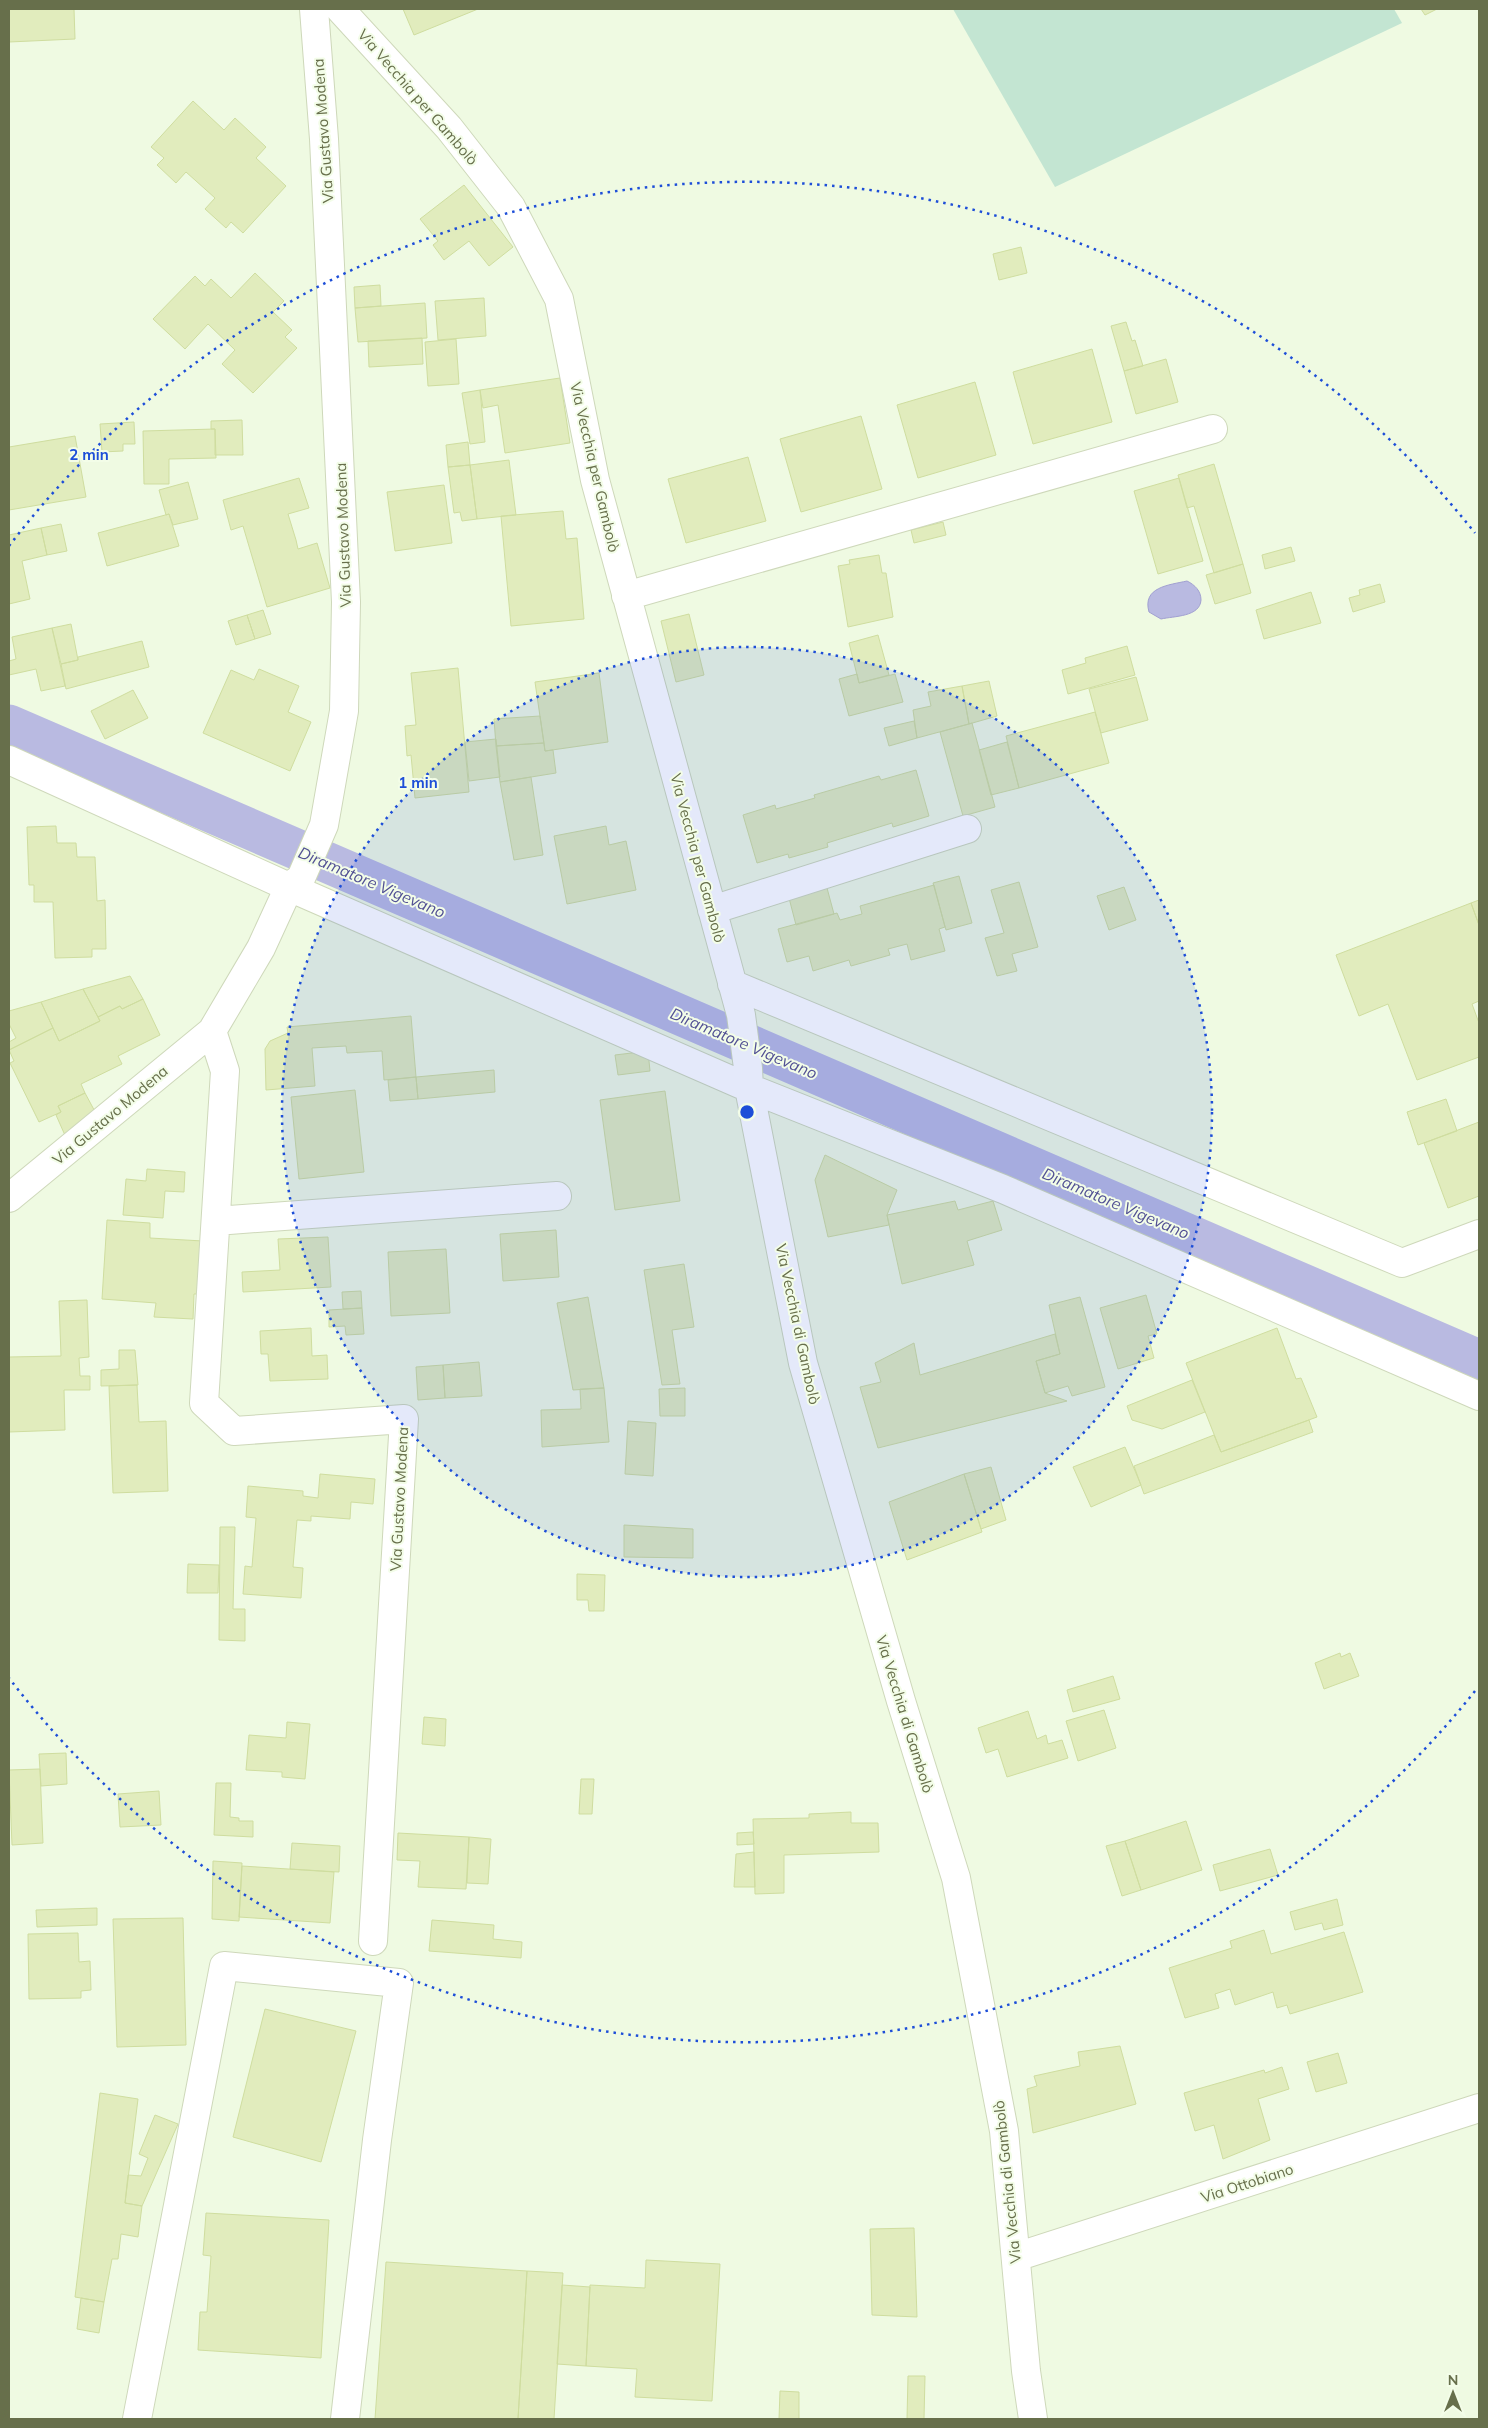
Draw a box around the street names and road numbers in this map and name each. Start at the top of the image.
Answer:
street label: Via Vecchia per Gambolò [354,25,482,169]
street label: Via Gustavo Modena [308,58,338,204]
street label: Via Vecchia per Gambolò [566,380,624,554]
street label: Via Gustavo Modena [331,462,355,608]
street label: Via Vecchia per Gambolò [666,771,730,945]
street label: Via Gustavo Modena [48,1061,172,1169]
street label: Via Vecchia di Gambolò [772,1242,824,1406]
street label: Via Gustavo Modena [386,1426,412,1572]
street label: Via Vecchia di Gambolò [872,1633,938,1795]
street label: Via Vecchia di Gambolò [989,2099,1025,2265]
street label: Via Ottobiano [1198,2159,1296,2207]

